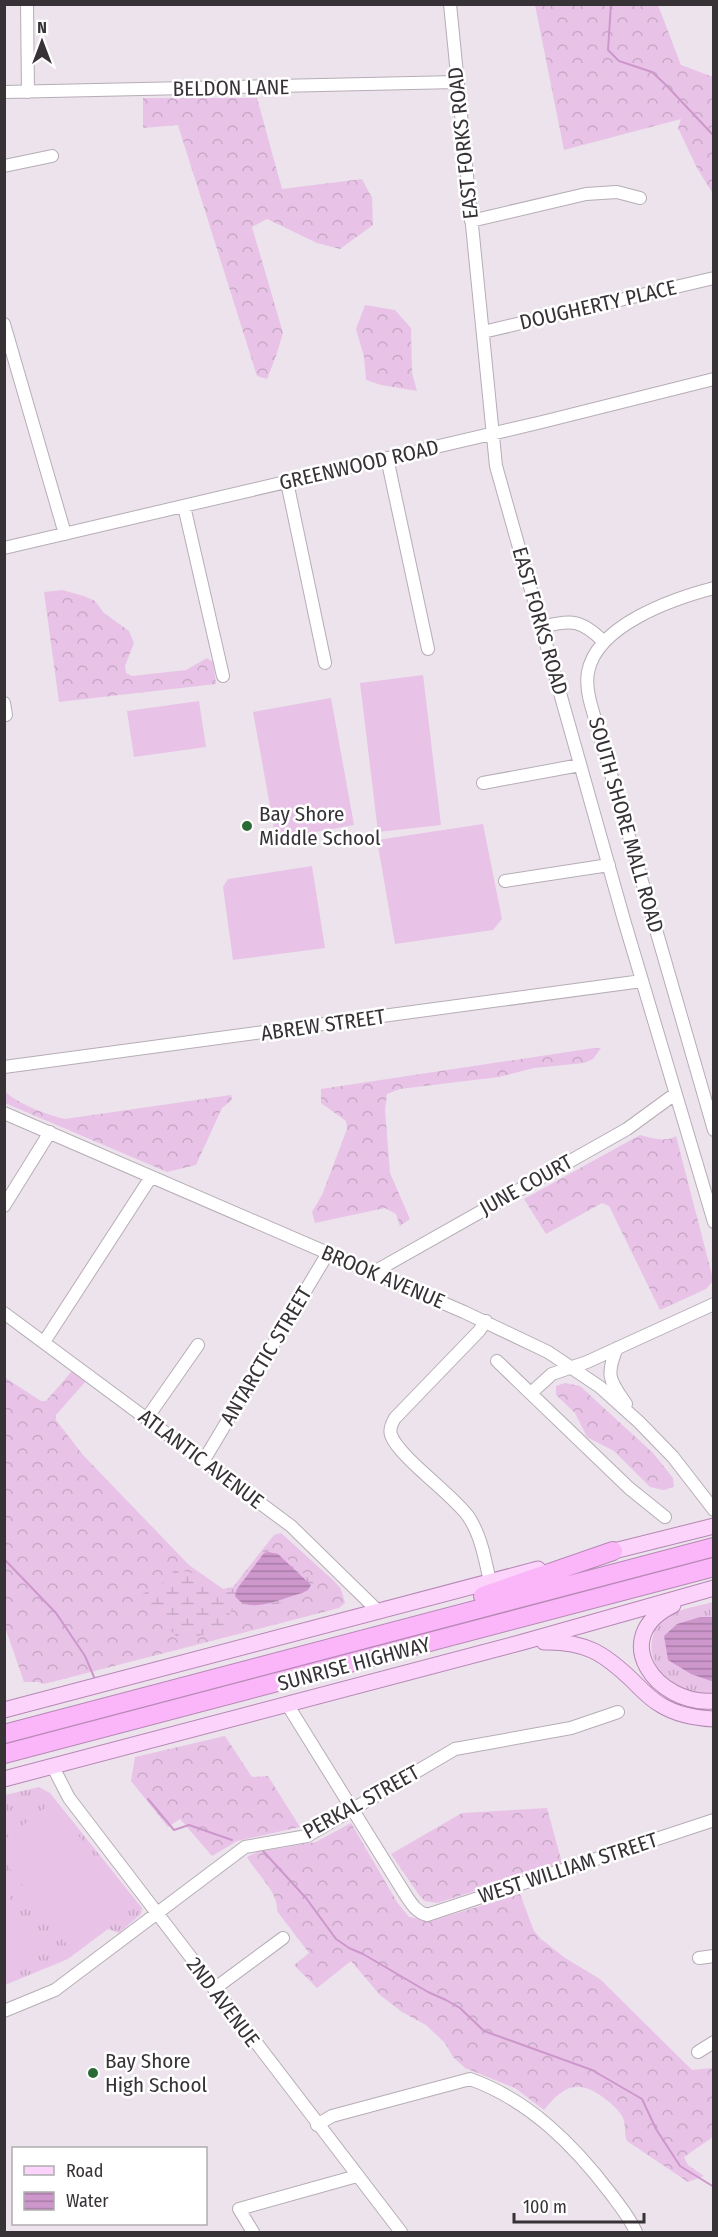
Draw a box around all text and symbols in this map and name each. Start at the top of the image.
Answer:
north arrow [12,12,72,72]
text: N [37,18,47,37]
street label: EAST FORKS ROAD [442,66,484,220]
street label: BELDON LANE [172,74,290,102]
street label: DOUGHERTY PLACE [517,274,679,336]
street label: GREENWOOD ROAD [277,434,441,496]
street label: EAST FORKS ROAD [506,544,574,698]
street label: SOUTH SHORE MALL ROAD [583,714,669,936]
place label: Bay Shore Middle School [259,801,381,851]
marker: Bay Shore Middle School [240,819,254,833]
street label: ABREW STREET [259,1003,387,1047]
street label: JUNE COURT [475,1149,577,1221]
street label: BROOK AVENUE [317,1239,449,1315]
street label: ANTARCTIC STREET [215,1282,318,1430]
street label: ATLANTIC AVENUE [133,1404,269,1515]
street label: SUNRISE HIGHWAY [275,1631,434,1697]
street label: PERKAL STREET [298,1759,424,1845]
street label: WEST WILLIAM STREET [475,1827,661,1909]
street label: 2ND AVENUE [181,1952,265,2052]
place label: Bay Shore High School [105,2048,207,2098]
marker: Bay Shore High School [86,2066,100,2080]
legend [12,2147,207,2225]
text: Road [66,2160,103,2182]
scale bar [514,2186,644,2224]
text: Water [66,2190,109,2212]
text: 100 m [523,2196,567,2218]

